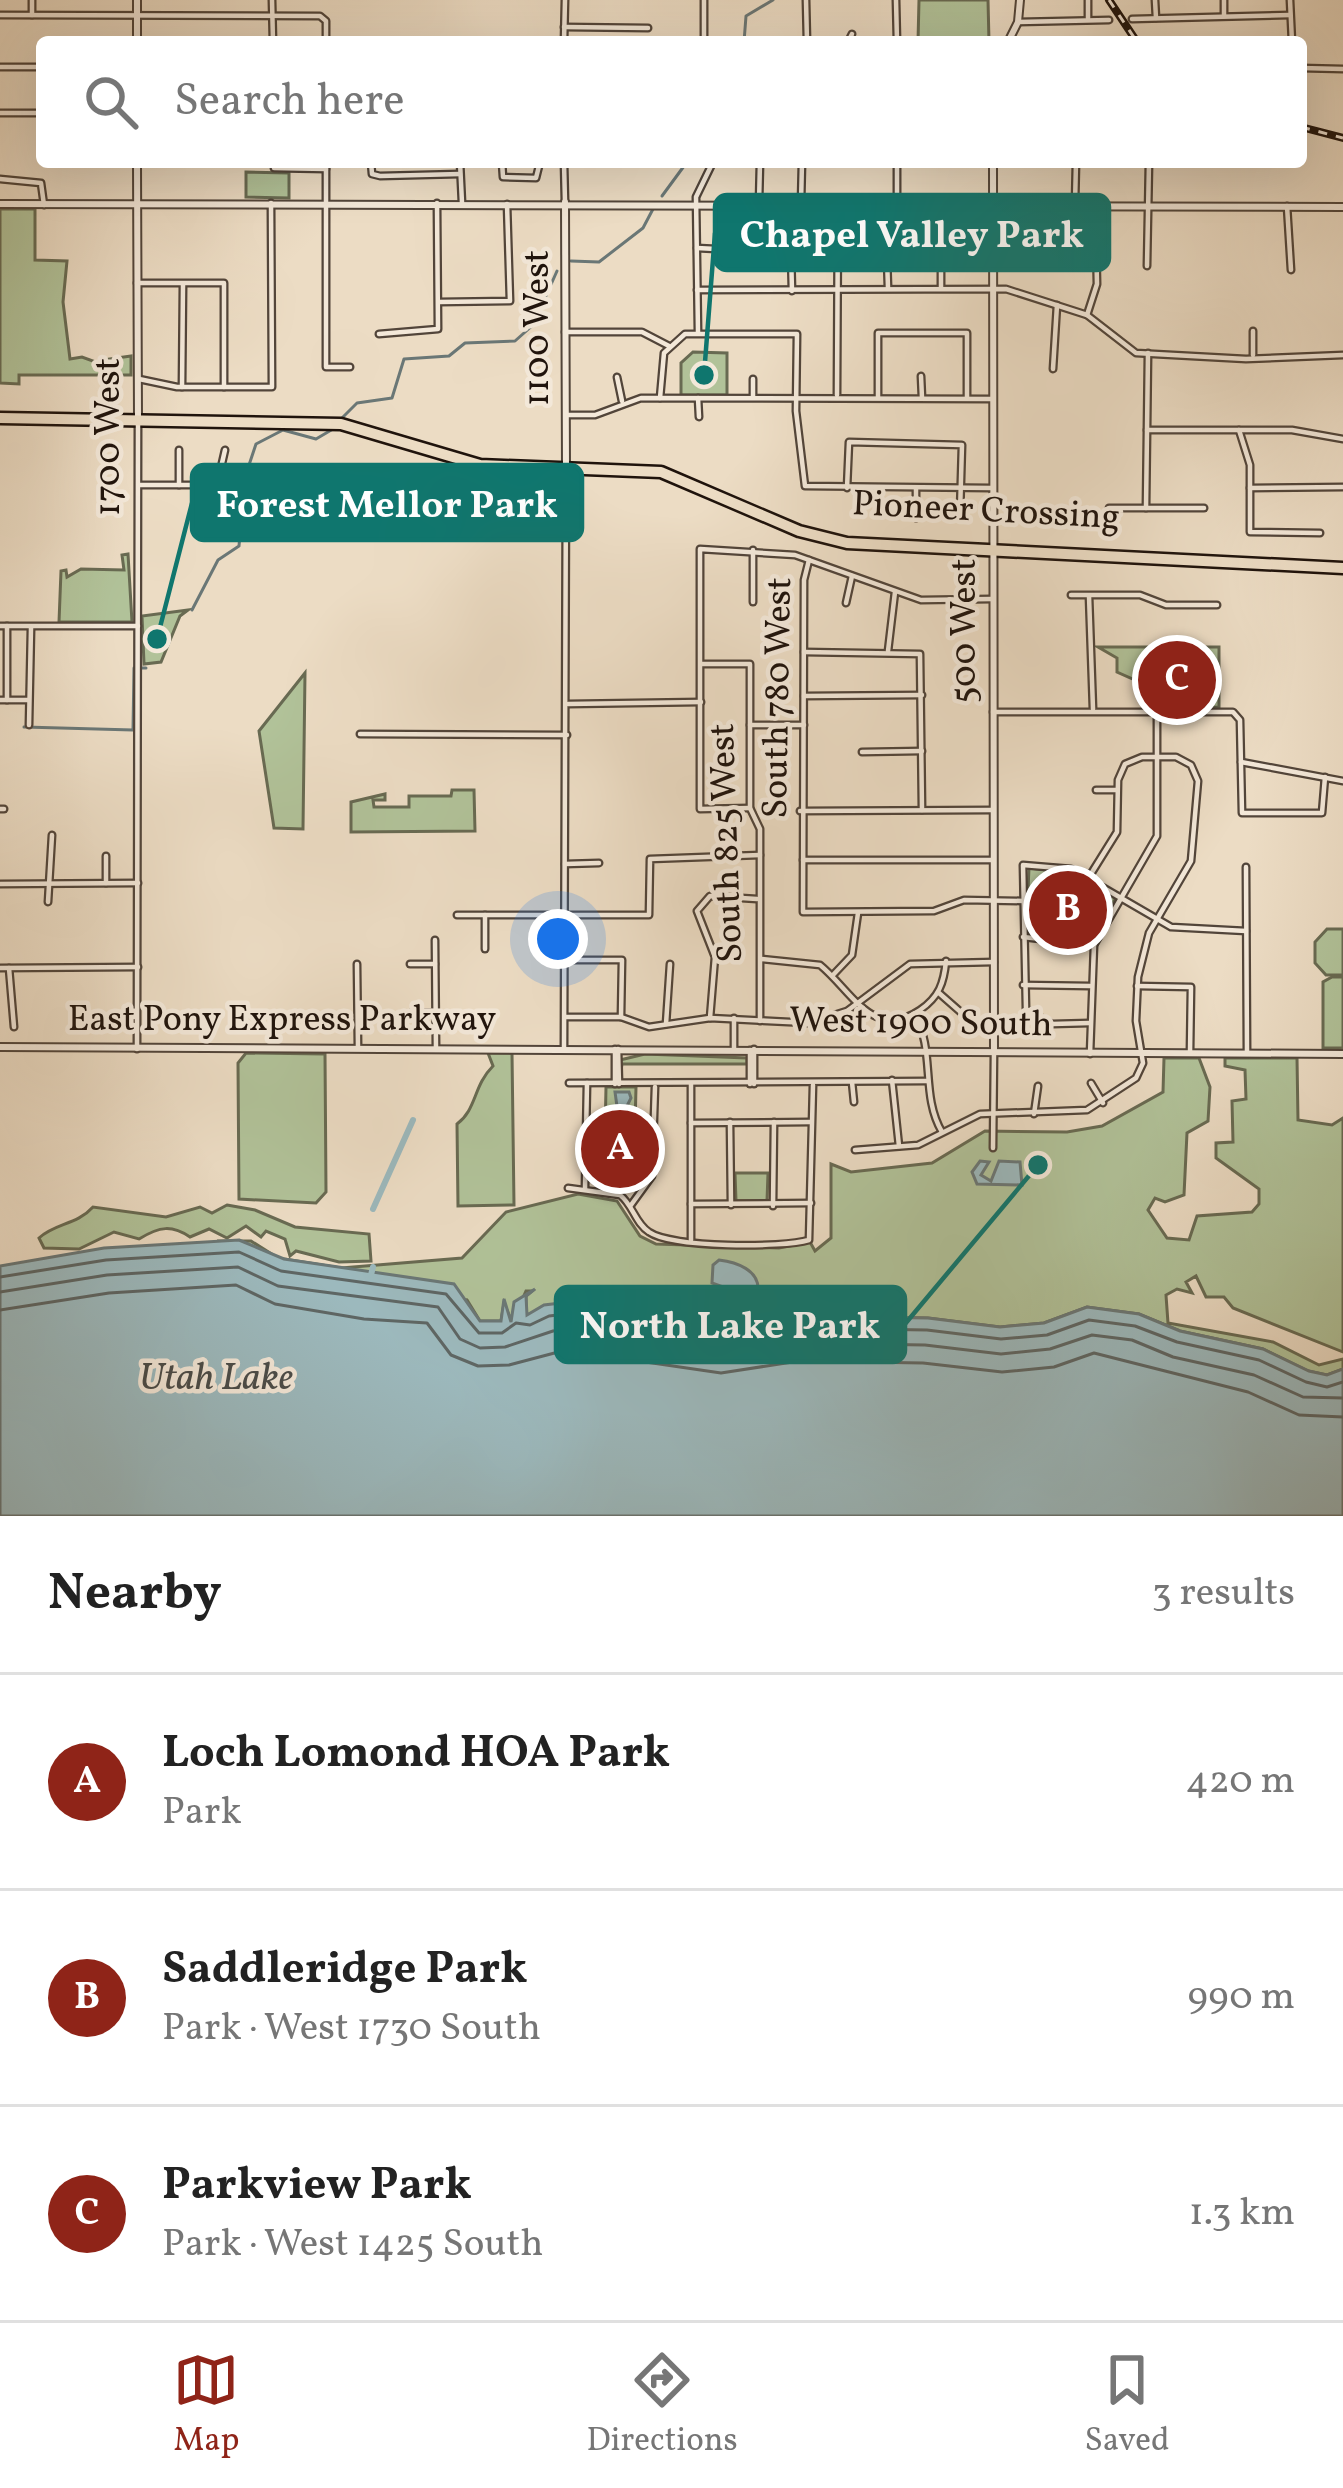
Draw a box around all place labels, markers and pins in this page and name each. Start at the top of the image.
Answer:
callout: Chapel Valley Park [715,195,1109,270]
callout: Forest Mellor Park [192,465,582,540]
pin: C [1138,635,1216,725]
pin: B [1029,865,1107,955]
pin: A [581,1104,659,1194]
callout: North Lake Park [556,1287,905,1362]

